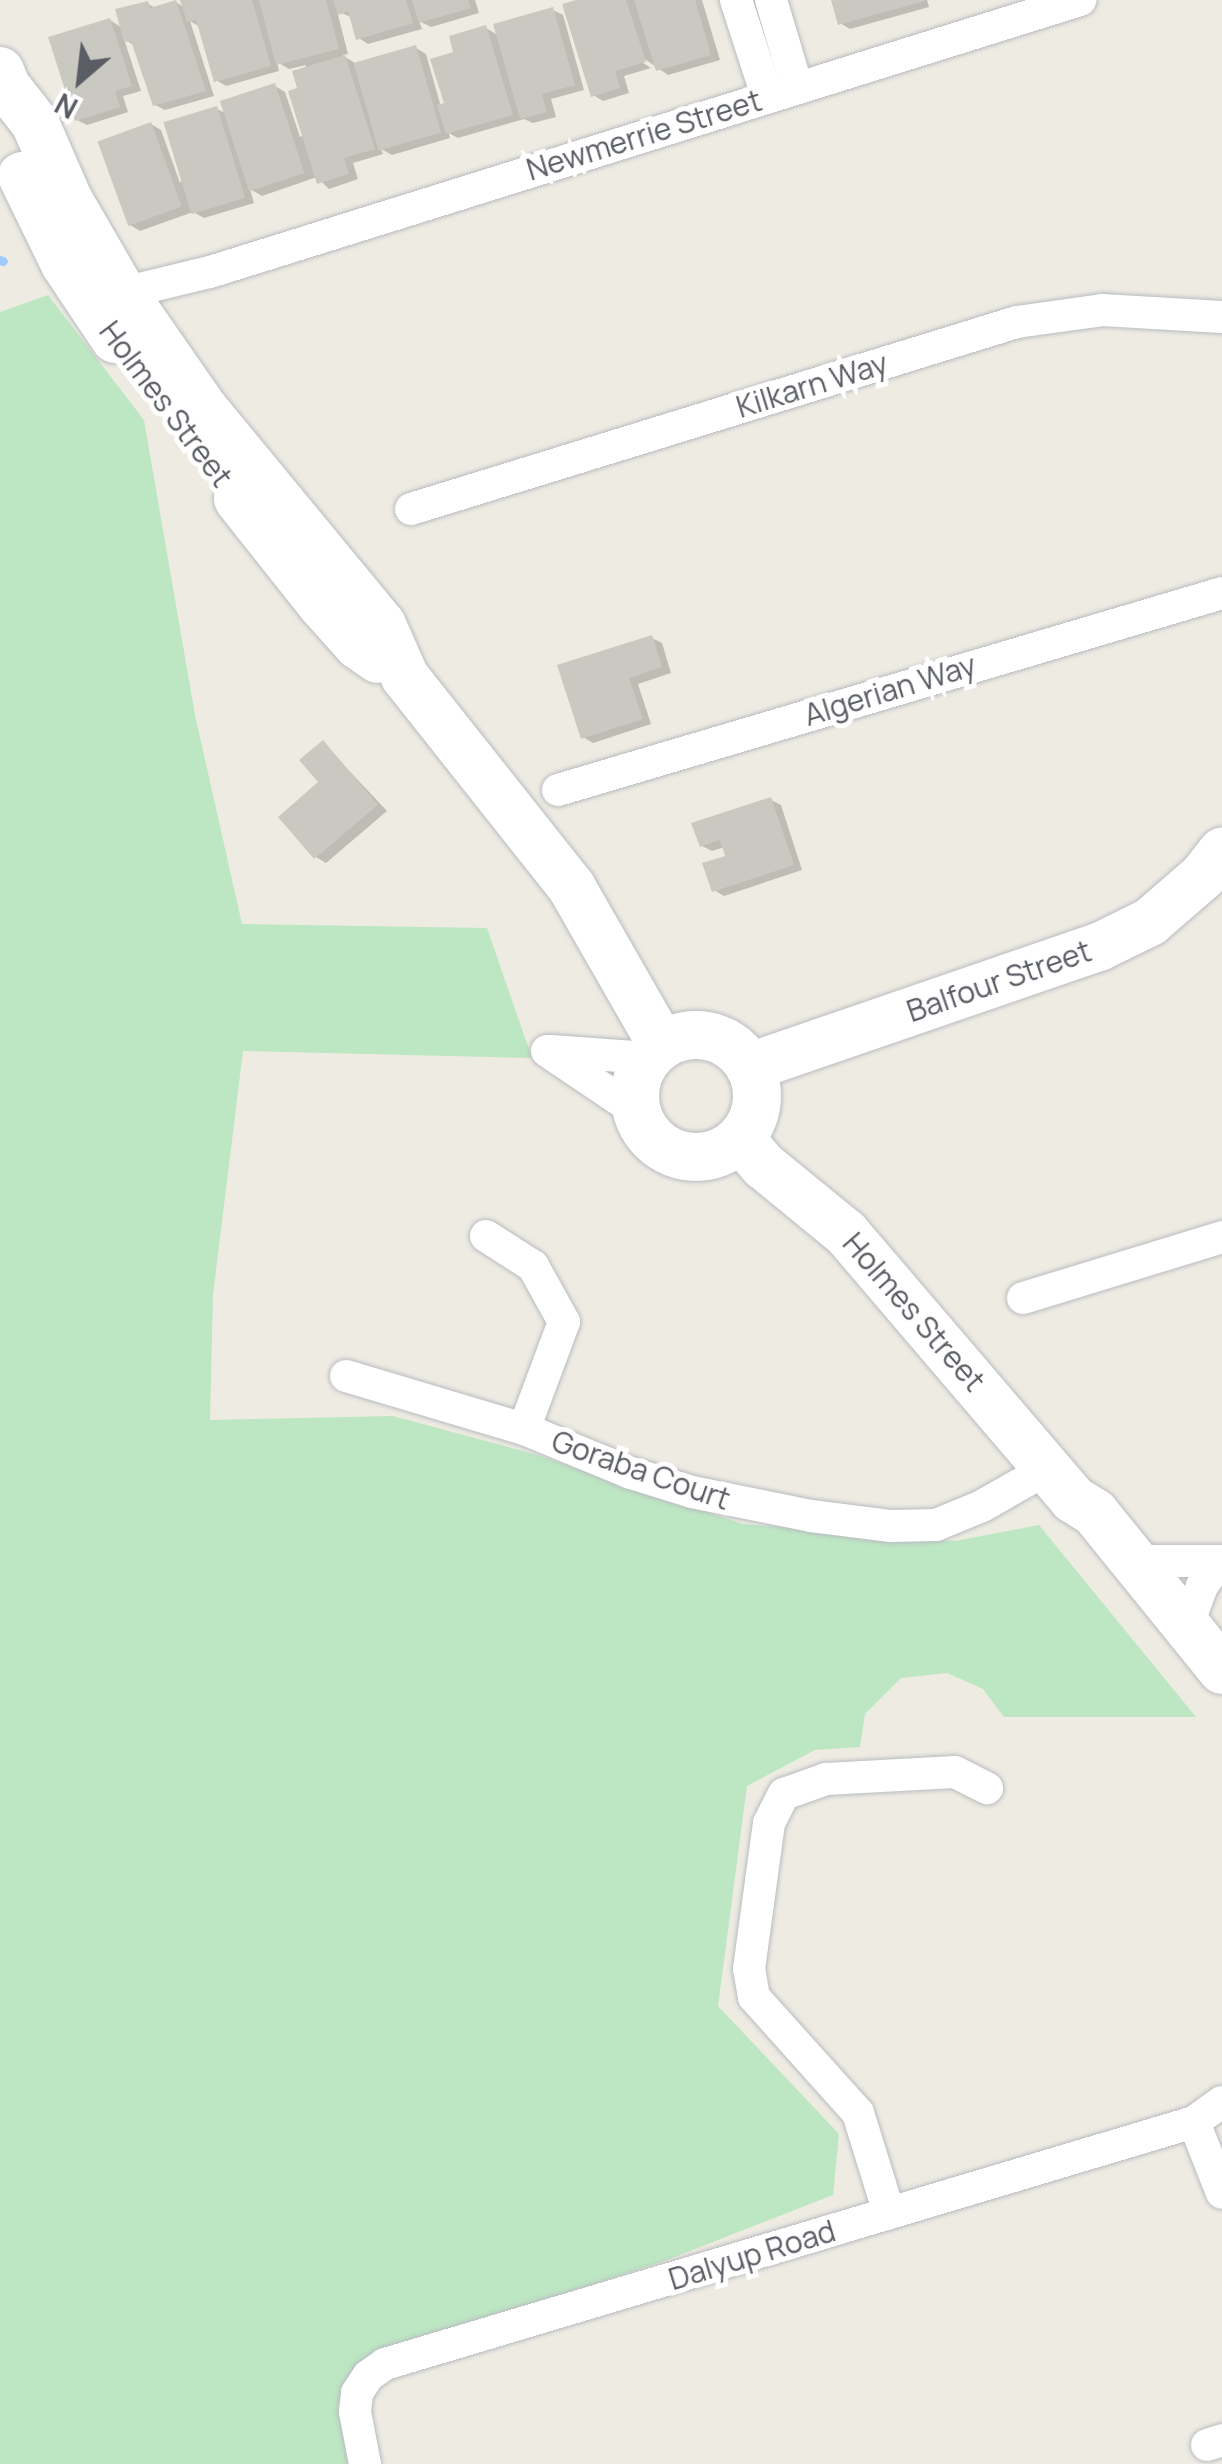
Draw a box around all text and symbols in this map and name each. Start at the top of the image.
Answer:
north arrow [30,30,130,130]
street label: Newmerrie Street [522,82,766,188]
text: N [48,85,84,128]
street label: Holmes Street [92,314,240,494]
street label: Kilkarn Way [732,345,892,425]
street label: Algerian Way [800,647,980,733]
street label: Balfour Street [902,933,1096,1029]
street label: Holmes Street [835,1225,993,1399]
street label: Goraba Court [547,1423,735,1517]
street label: Dalyup Road [664,2213,840,2297]

